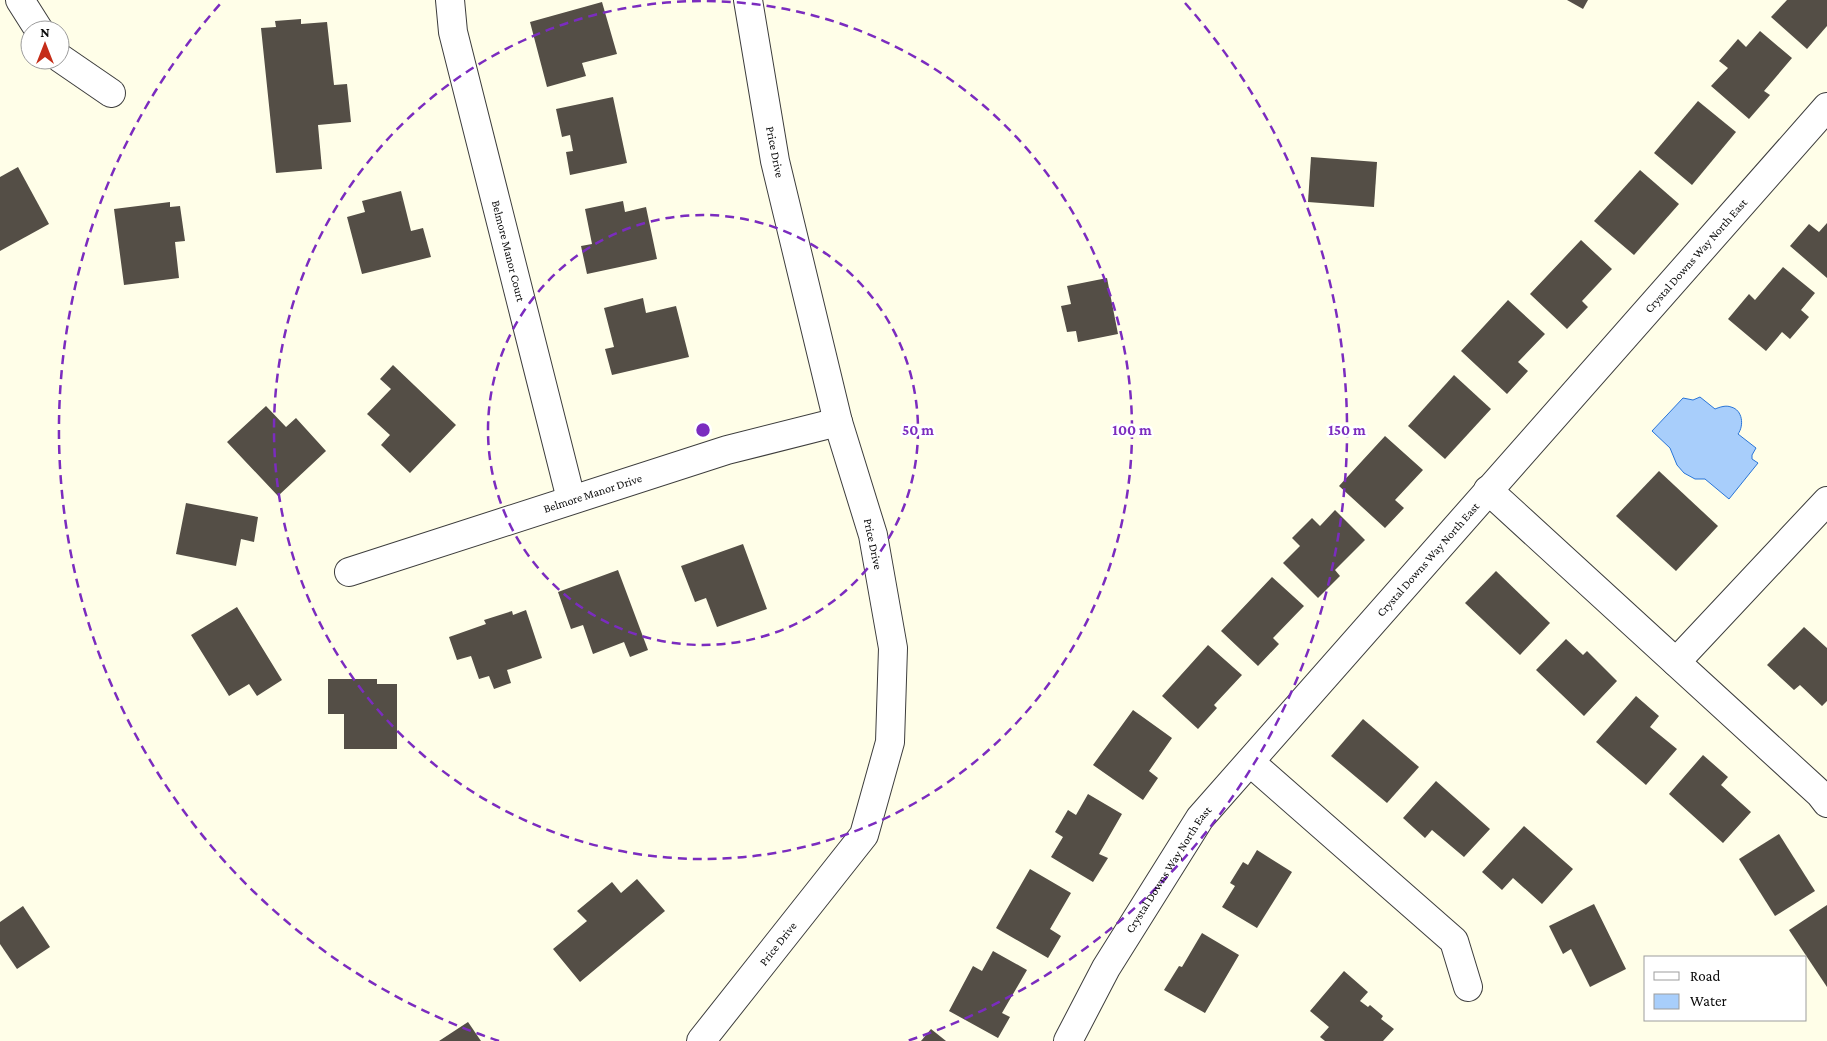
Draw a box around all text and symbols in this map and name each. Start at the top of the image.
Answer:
north arrow [20,20,70,70]
text: N [40,24,50,40]
street label: Price Drive [763,125,787,179]
street label: Crystal Downs Way North East [1642,195,1751,316]
street label: Belmore Manor Court [489,199,528,304]
centre of rings [694,421,712,439]
text: 50 m [902,422,934,438]
text: 100 m [1112,422,1152,438]
text: 150 m [1328,422,1366,438]
street label: Belmore Manor Drive [542,471,644,516]
street label: Crystal Downs Way North East [1374,499,1483,620]
street label: Price Drive [861,517,885,571]
street label: Crystal Downs Way North East [1123,802,1215,936]
street label: Price Drive [756,919,800,968]
legend [1644,956,1807,1021]
text: Road [1690,968,1721,984]
text: Water [1690,993,1727,1009]

